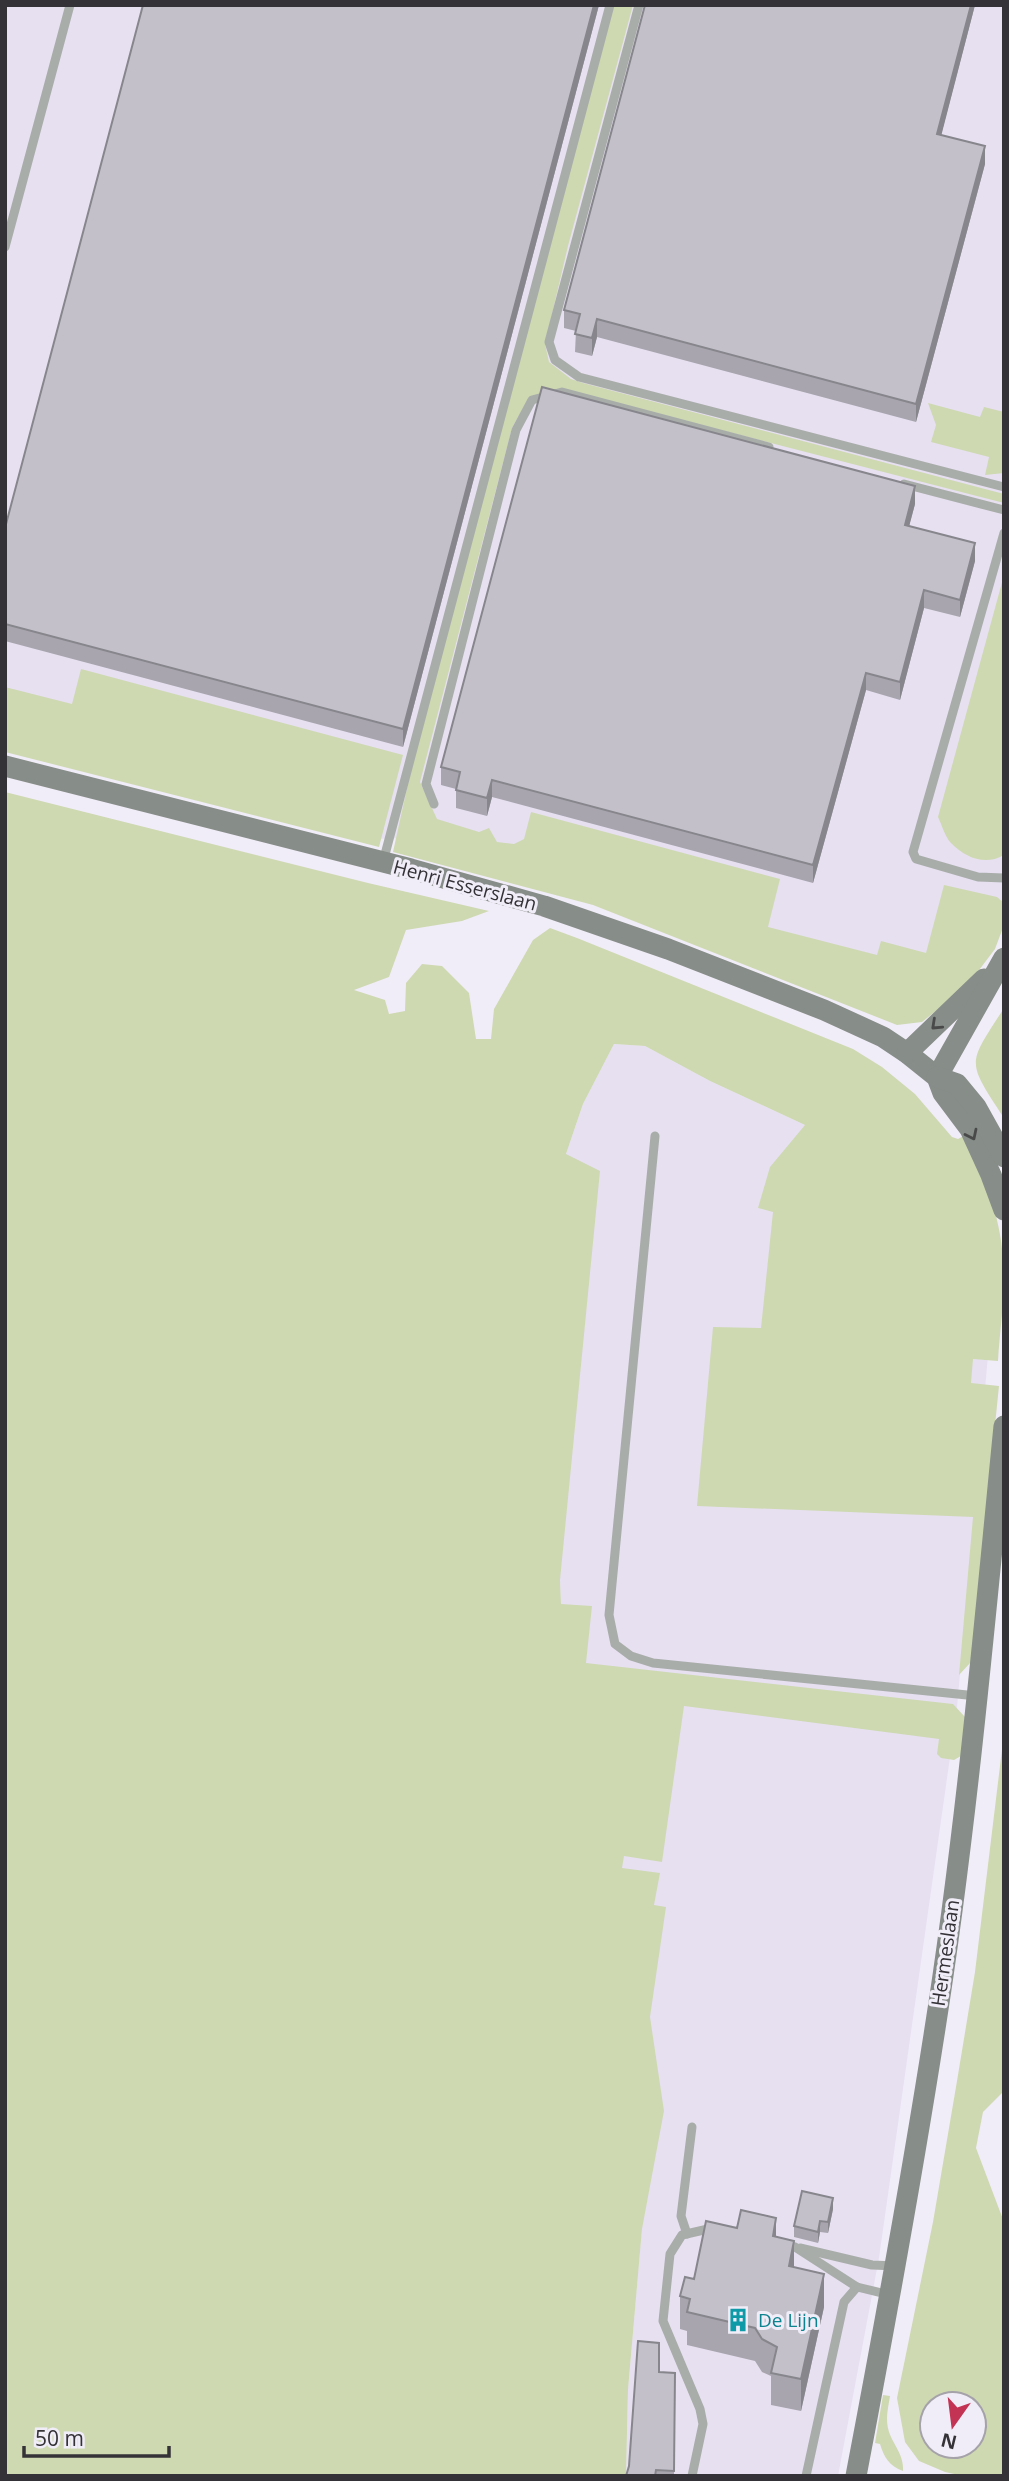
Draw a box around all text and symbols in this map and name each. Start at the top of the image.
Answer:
street label: Henri Esserslaan [390,853,540,917]
one-way arrow [931,1017,944,1029]
one-way arrow [964,1128,978,1140]
street label: Hermeslaan [925,1898,965,2008]
building icon: De Lijn [724,2306,752,2334]
place label: De Lijn [758,2307,819,2333]
north arrow [918,2390,988,2460]
scale bar [24,2414,170,2458]
text: 50 m [35,2424,84,2452]
text: N [938,2427,960,2456]

